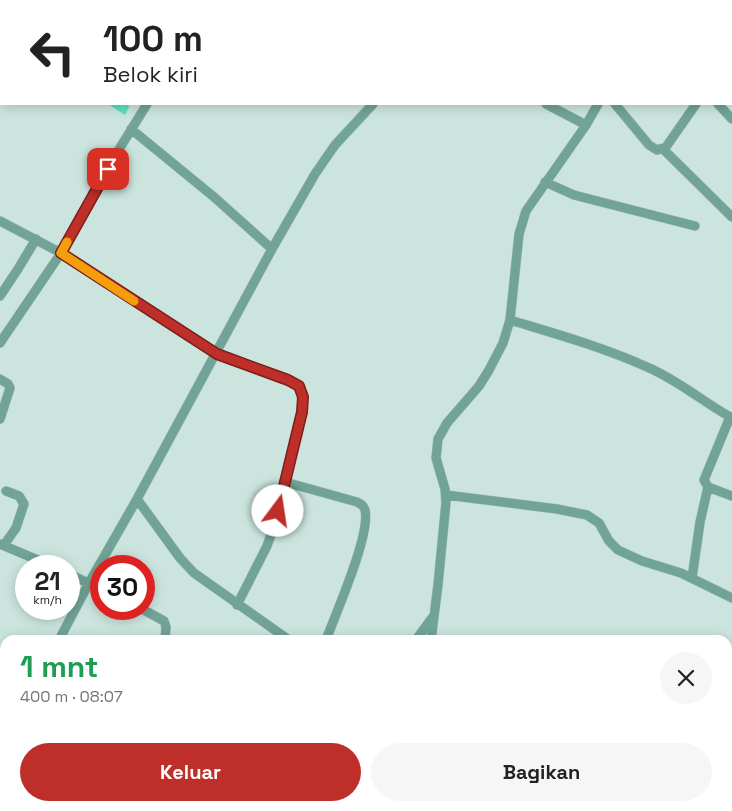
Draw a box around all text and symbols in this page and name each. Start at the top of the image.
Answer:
text: 100 m [103,17,203,61]
icon: left [20,20,85,85]
text: Belok kiri [103,60,198,88]
pin [87,148,129,190]
icon: arrive [94,155,122,183]
position arrow [251,484,303,536]
speed limit sign: 30 [90,555,155,620]
text: 21 [34,565,61,597]
text: km/h [33,592,62,608]
text: 1 mnt [20,647,99,686]
button: close [660,652,712,704]
text: 400 m · 08:07 [20,686,123,707]
button: Keluar [20,743,361,801]
button: Bagikan [371,743,712,801]

